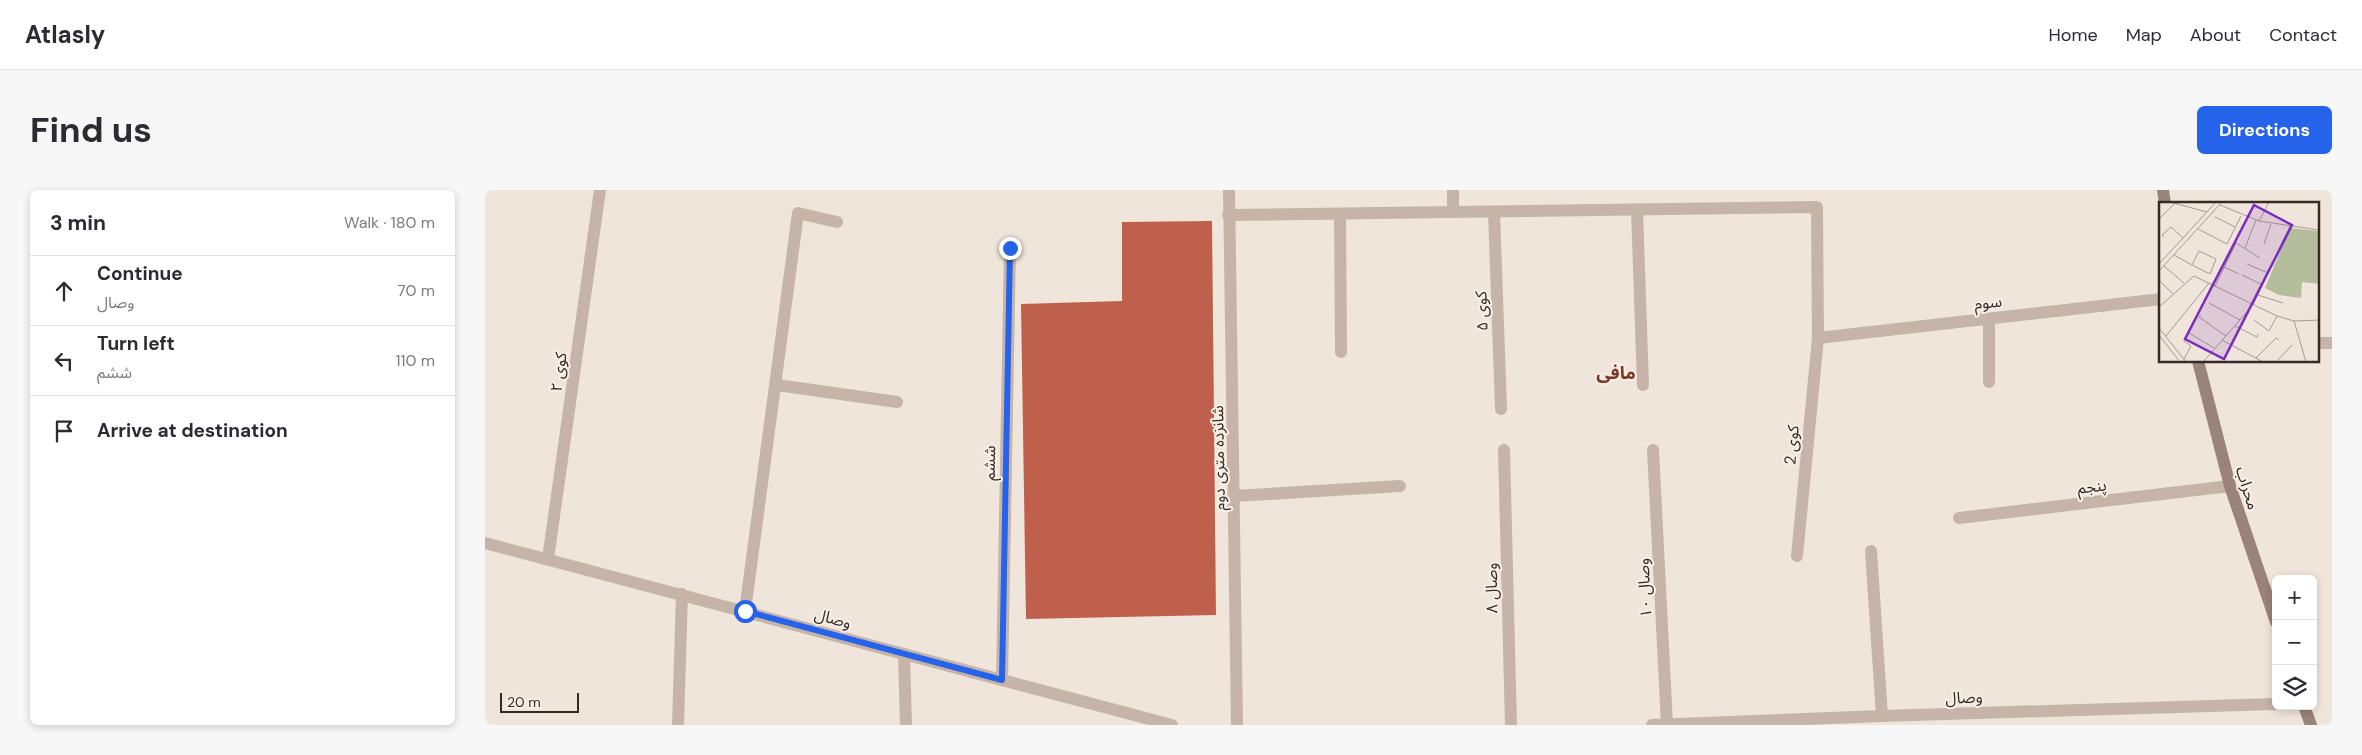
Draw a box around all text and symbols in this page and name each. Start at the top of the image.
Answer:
text: Atlasly [25,19,105,50]
text: Home [2048,23,2098,47]
text: Map [2126,23,2162,47]
text: About [2190,23,2241,47]
text: Contact [2269,23,2337,47]
button: Directions [2197,106,2332,154]
text: Find us [30,107,152,153]
inset map [2159,202,2319,362]
text: 3 min [50,209,106,237]
text: Walk · 180 m [344,212,435,233]
route end [999,237,1022,260]
text: Continue [97,261,183,286]
icon: ahead [50,277,78,305]
text: 70 m [397,280,435,301]
street label: کوی ۵ [1470,290,1493,331]
street label: سوم [1973,291,2003,316]
text: وصال [97,292,134,313]
text: Turn left [97,331,175,356]
icon: left [50,347,78,375]
text: 110 m [396,350,435,371]
street label: کوی ۲ [545,351,572,393]
district label: مافی [1596,361,1636,385]
text: ششم [97,362,132,383]
street label: شانزده متری دوم [1207,405,1232,511]
icon: arrive [50,417,78,445]
text: Arrive at destination [97,418,288,443]
street label: کوی 2 [1779,424,1804,466]
street label: ششم [979,445,1002,481]
street label: محراب [2231,464,2264,512]
street label: پنجم [2076,474,2108,501]
street label: وصال ۱۰ [1632,557,1657,618]
street label: وصال ۸ [1481,562,1502,614]
map controls [2272,575,2317,710]
button: + [2272,575,2317,620]
route start [734,600,757,623]
street label: وصال [812,604,854,633]
button: − [2272,620,2317,665]
button: layers [2272,665,2317,710]
street label: وصال [1945,686,1983,709]
scale bar [500,690,579,713]
text: 20 m [507,693,541,711]

